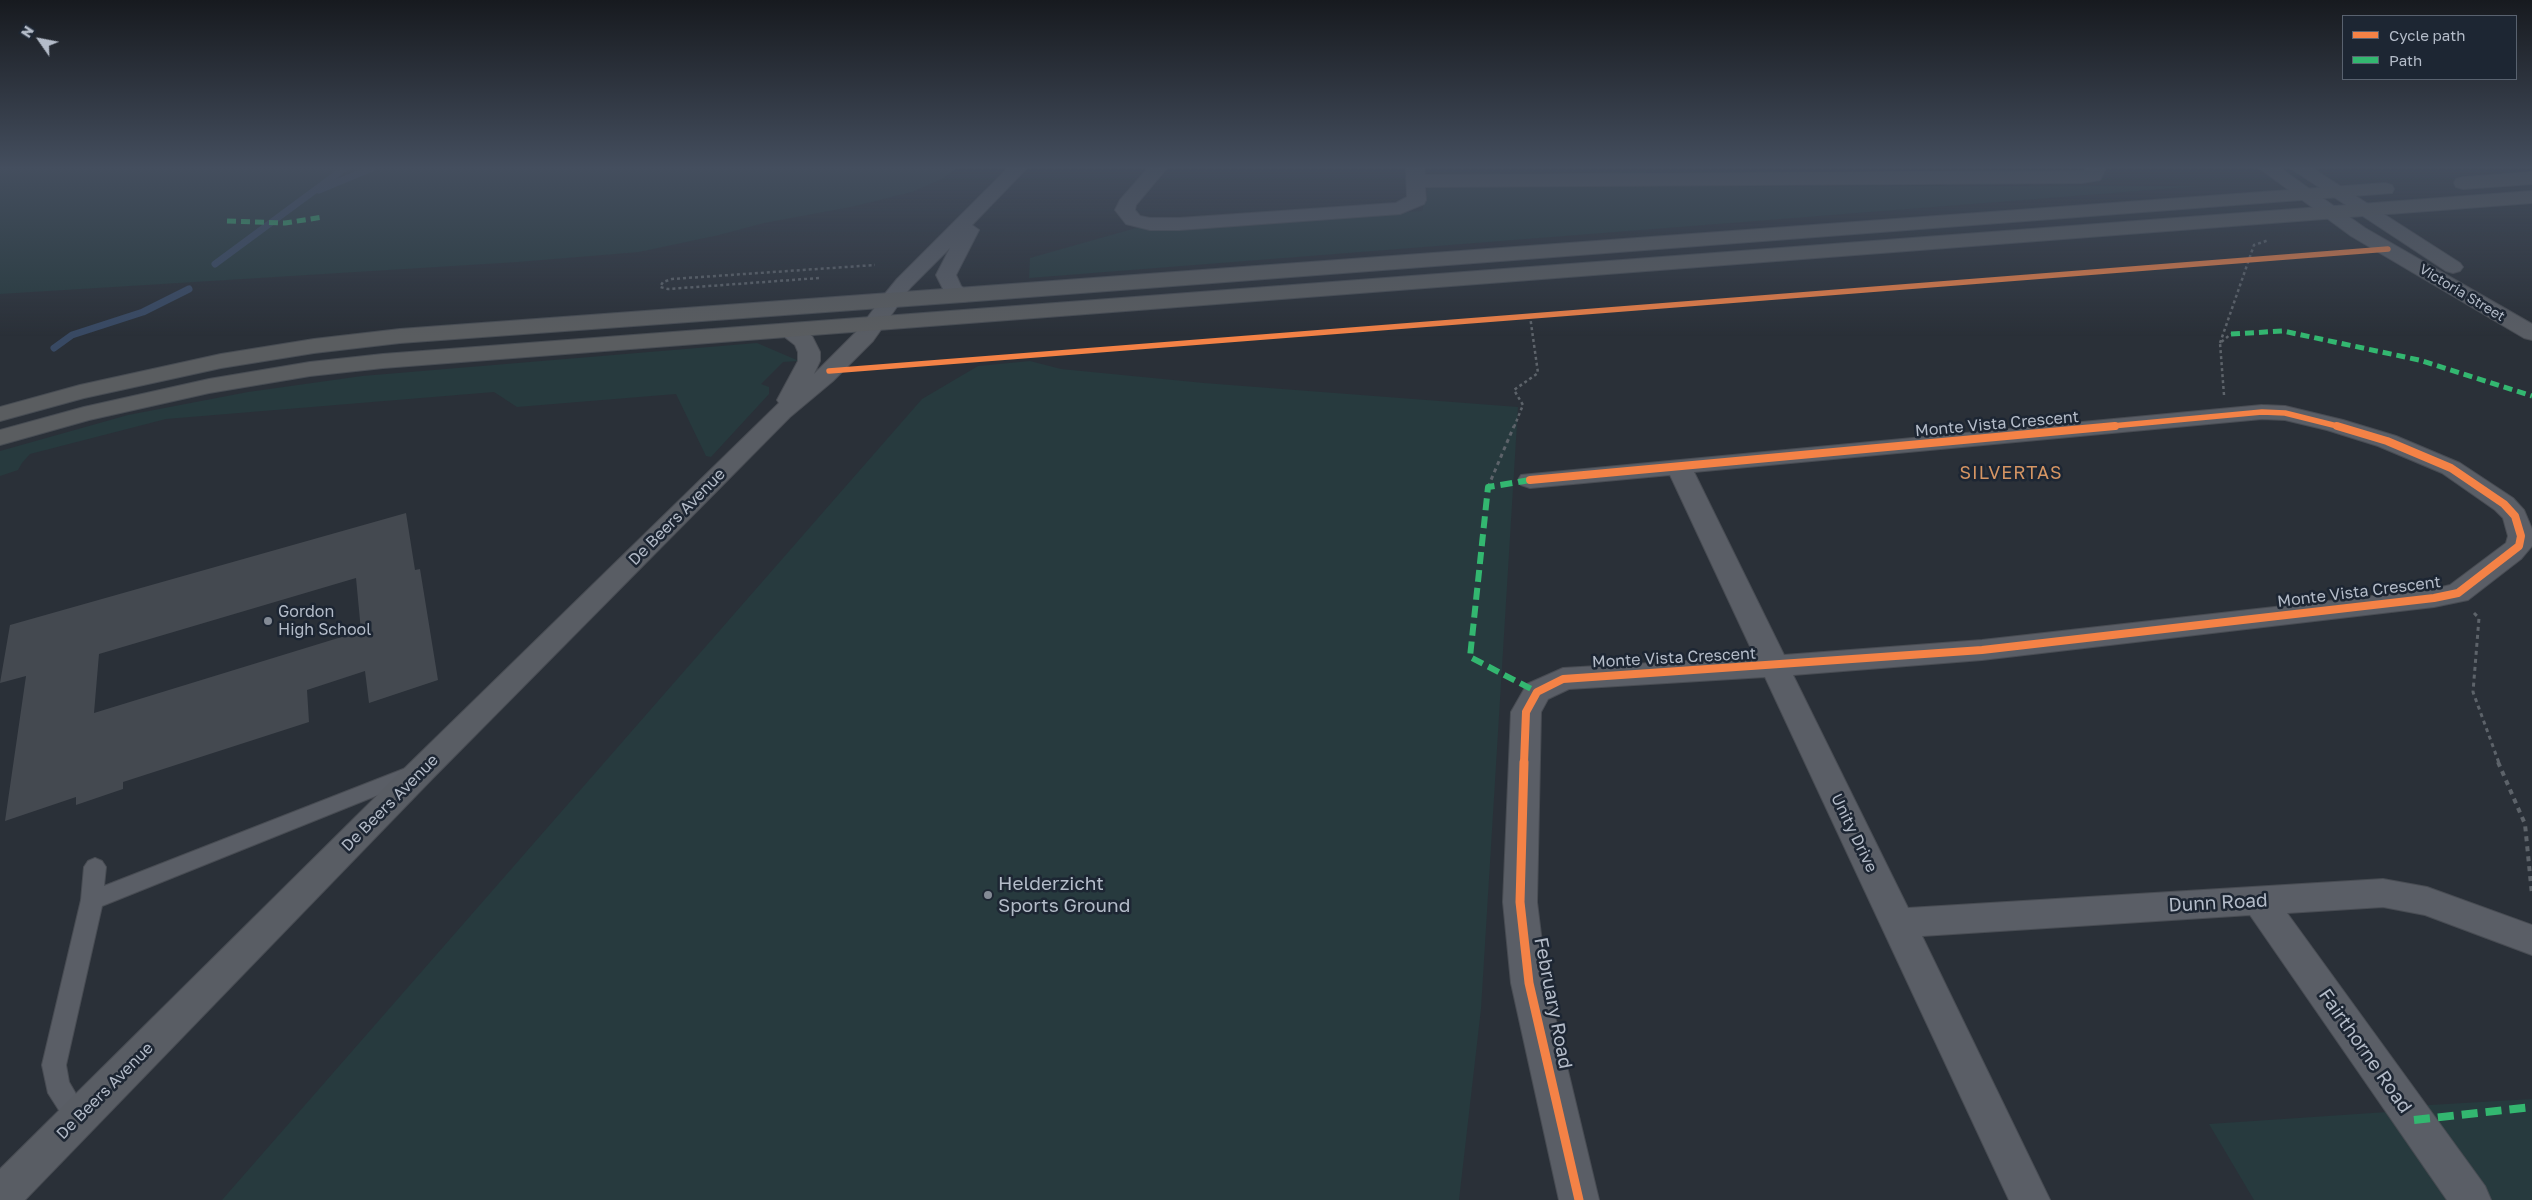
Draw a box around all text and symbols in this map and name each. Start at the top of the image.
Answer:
north arrow [15,15,65,65]
legend [2342,15,2517,80]
text: N [17,22,37,41]
text: Cycle path [2389,26,2465,44]
text: Path [2389,51,2422,69]
street label: Victoria Street [2416,261,2508,325]
street label: Monte Vista Crescent [1914,407,2080,441]
district label: SILVERTAS [1958,462,2064,484]
street label: De Beers Avenue [625,465,729,569]
street label: Monte Vista Crescent [2276,572,2442,612]
place label: Gordon High School [278,602,371,640]
marker: Gordon High School [262,615,274,627]
street label: Monte Vista Crescent [1591,644,1757,672]
street label: De Beers Avenue [338,751,442,855]
street label: Unity Drive [1827,791,1881,875]
place label: Helderzicht Sports Ground [998,873,1130,917]
marker: Helderzicht Sports Ground [982,889,994,901]
street label: Dunn Road [2168,889,2268,917]
street label: February Road [1529,935,1577,1071]
street label: Fairthorne Road [2314,984,2416,1118]
street label: De Beers Avenue [53,1039,157,1143]

